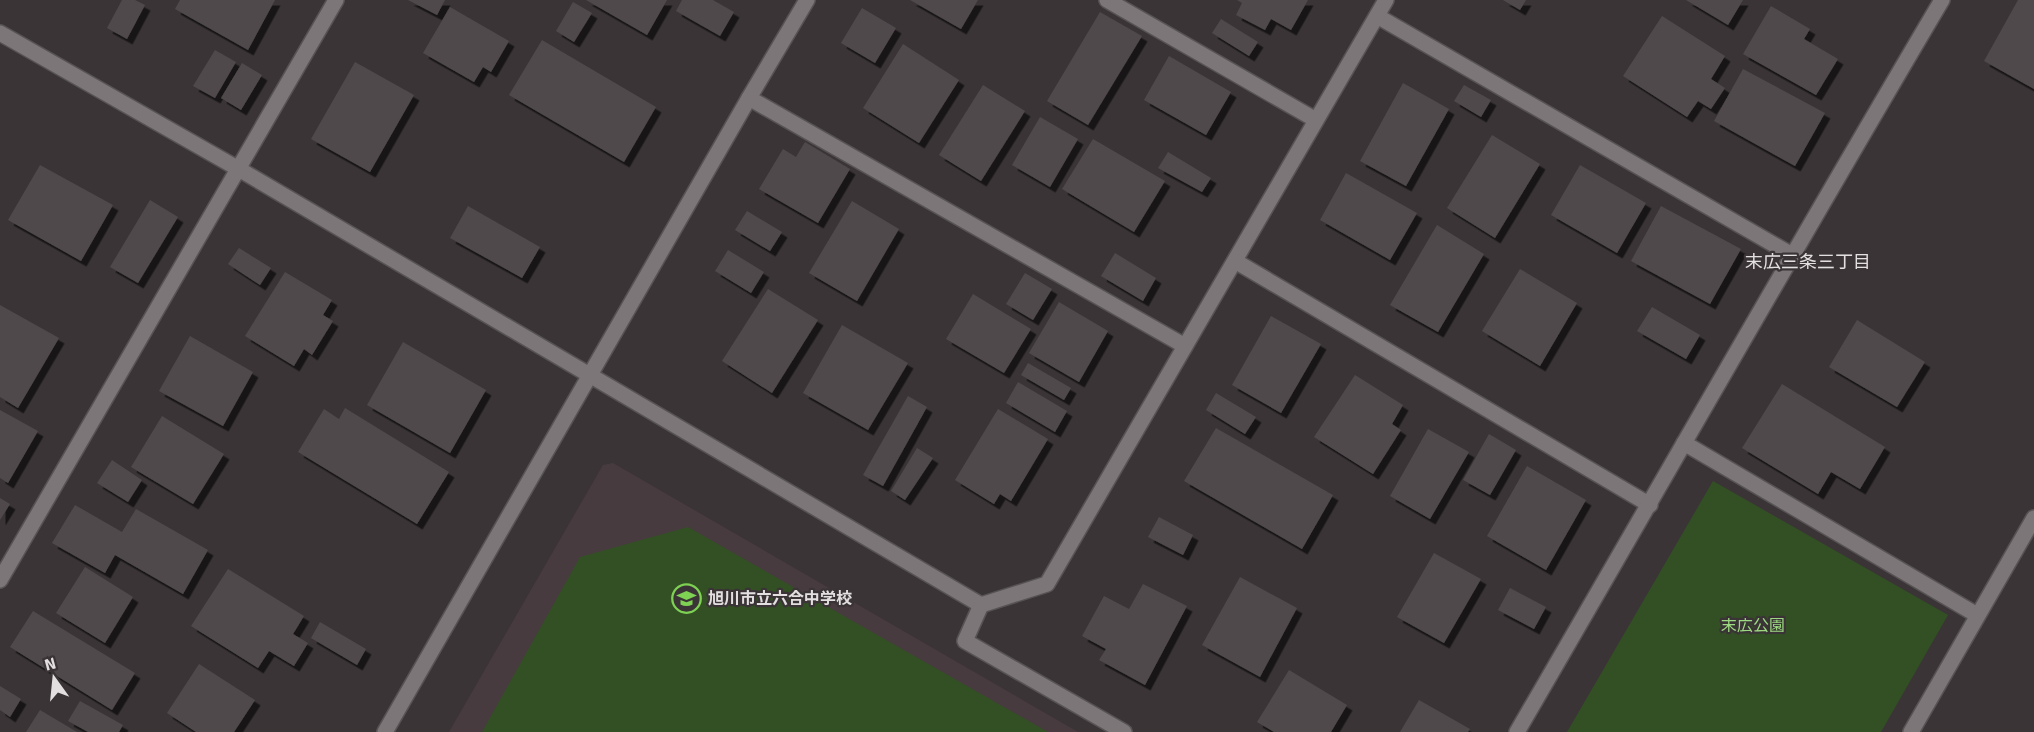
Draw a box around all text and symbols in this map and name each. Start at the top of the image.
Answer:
district label: 末広三条三丁目 [1745,251,1871,273]
school or university icon: 旭川市立六合中学校 [671,583,703,615]
place label: 旭川市立六合中学校 [708,589,852,609]
park label: 末広公園 [1721,616,1785,636]
north arrow [24,648,84,708]
text: N [42,653,58,676]

